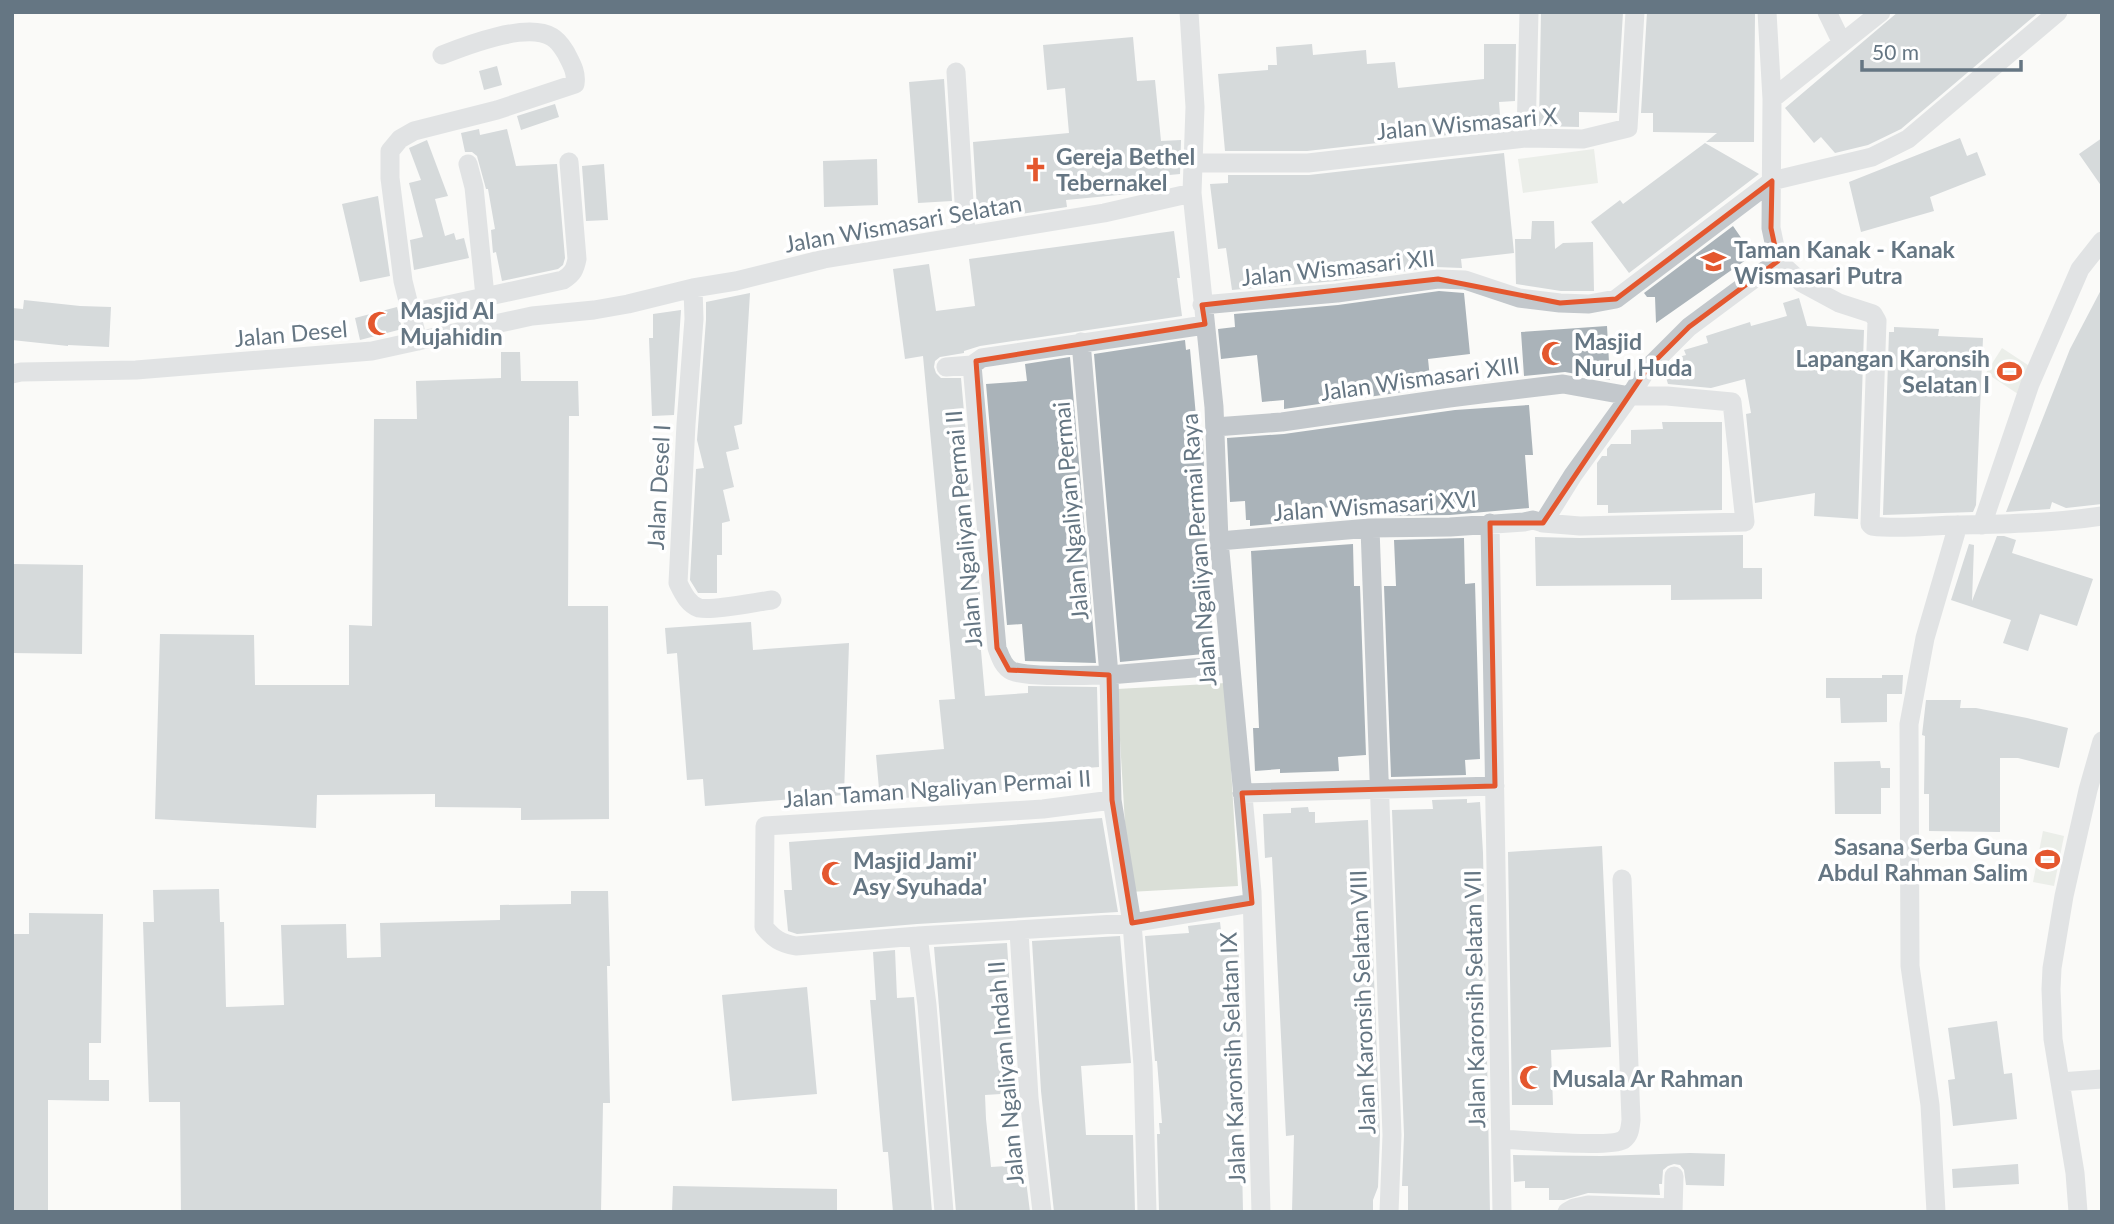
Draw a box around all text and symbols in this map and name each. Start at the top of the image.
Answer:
scale bar [1862,28,2021,72]
text: 50 m [1872,39,1919,64]
street label: Jalan Wismasari X [1375,101,1559,145]
place label: Gereja Bethel Tebernakel [1056,142,1195,196]
church icon: Gereja Bethel Tebernakel [1022,155,1050,183]
street label: Jalan Wismasari Selatan [782,188,1024,258]
place label: Taman Kanak - Kanak Wismasari Putra [1734,235,1956,289]
street label: Jalan Wismasari XII [1240,243,1436,291]
school or university icon: Taman Kanak - Kanak Wismasari Putra [1700,248,1728,276]
place label: Masjid Al Mujahidin [400,296,503,350]
mosque icon: Masjid Al Mujahidin [366,309,394,337]
street label: Jalan Desel [233,314,349,352]
place label: Masjid Nurul Huda [1574,327,1693,381]
mosque icon: Masjid Nurul Huda [1540,340,1568,368]
place label: Lapangan Karonsih Selatan I [1796,344,1990,398]
street label: Jalan Wismasari XIII [1319,350,1521,406]
sports icon: Lapangan Karonsih Selatan I [1996,357,2024,385]
street label: Jalan Ngaliyan Permai [1047,401,1093,621]
street label: Jalan Ngaliyan Permai II [939,409,987,649]
street label: Jalan Ngaliyan Permai Raya [1174,413,1222,687]
street label: Jalan Desel I [641,424,675,550]
street label: Jalan Wismasari XVI [1272,484,1478,526]
street label: Jalan Taman Ngaliyan Permai II [782,763,1092,813]
place label: Sasana Serba Guna Abdul Rahman Salim [1817,832,2028,886]
sports icon: Sasana Serba Guna Abdul Rahman Salim [2034,845,2062,873]
place label: Masjid Jami' Asy Syuhada' [852,846,987,900]
mosque icon: Masjid Jami' Asy Syuhada' [819,859,847,887]
street label: Jalan Karonsih Selatan VIII [1343,869,1381,1135]
street label: Jalan Karonsih Selatan VII [1458,870,1490,1128]
street label: Jalan Karonsih Selatan IX [1214,932,1250,1184]
street label: Jalan Ngaliyan Indah II [981,960,1029,1186]
mosque icon: Musala Ar Rahman [1518,1064,1546,1092]
place label: Musala Ar Rahman [1552,1064,1743,1092]

